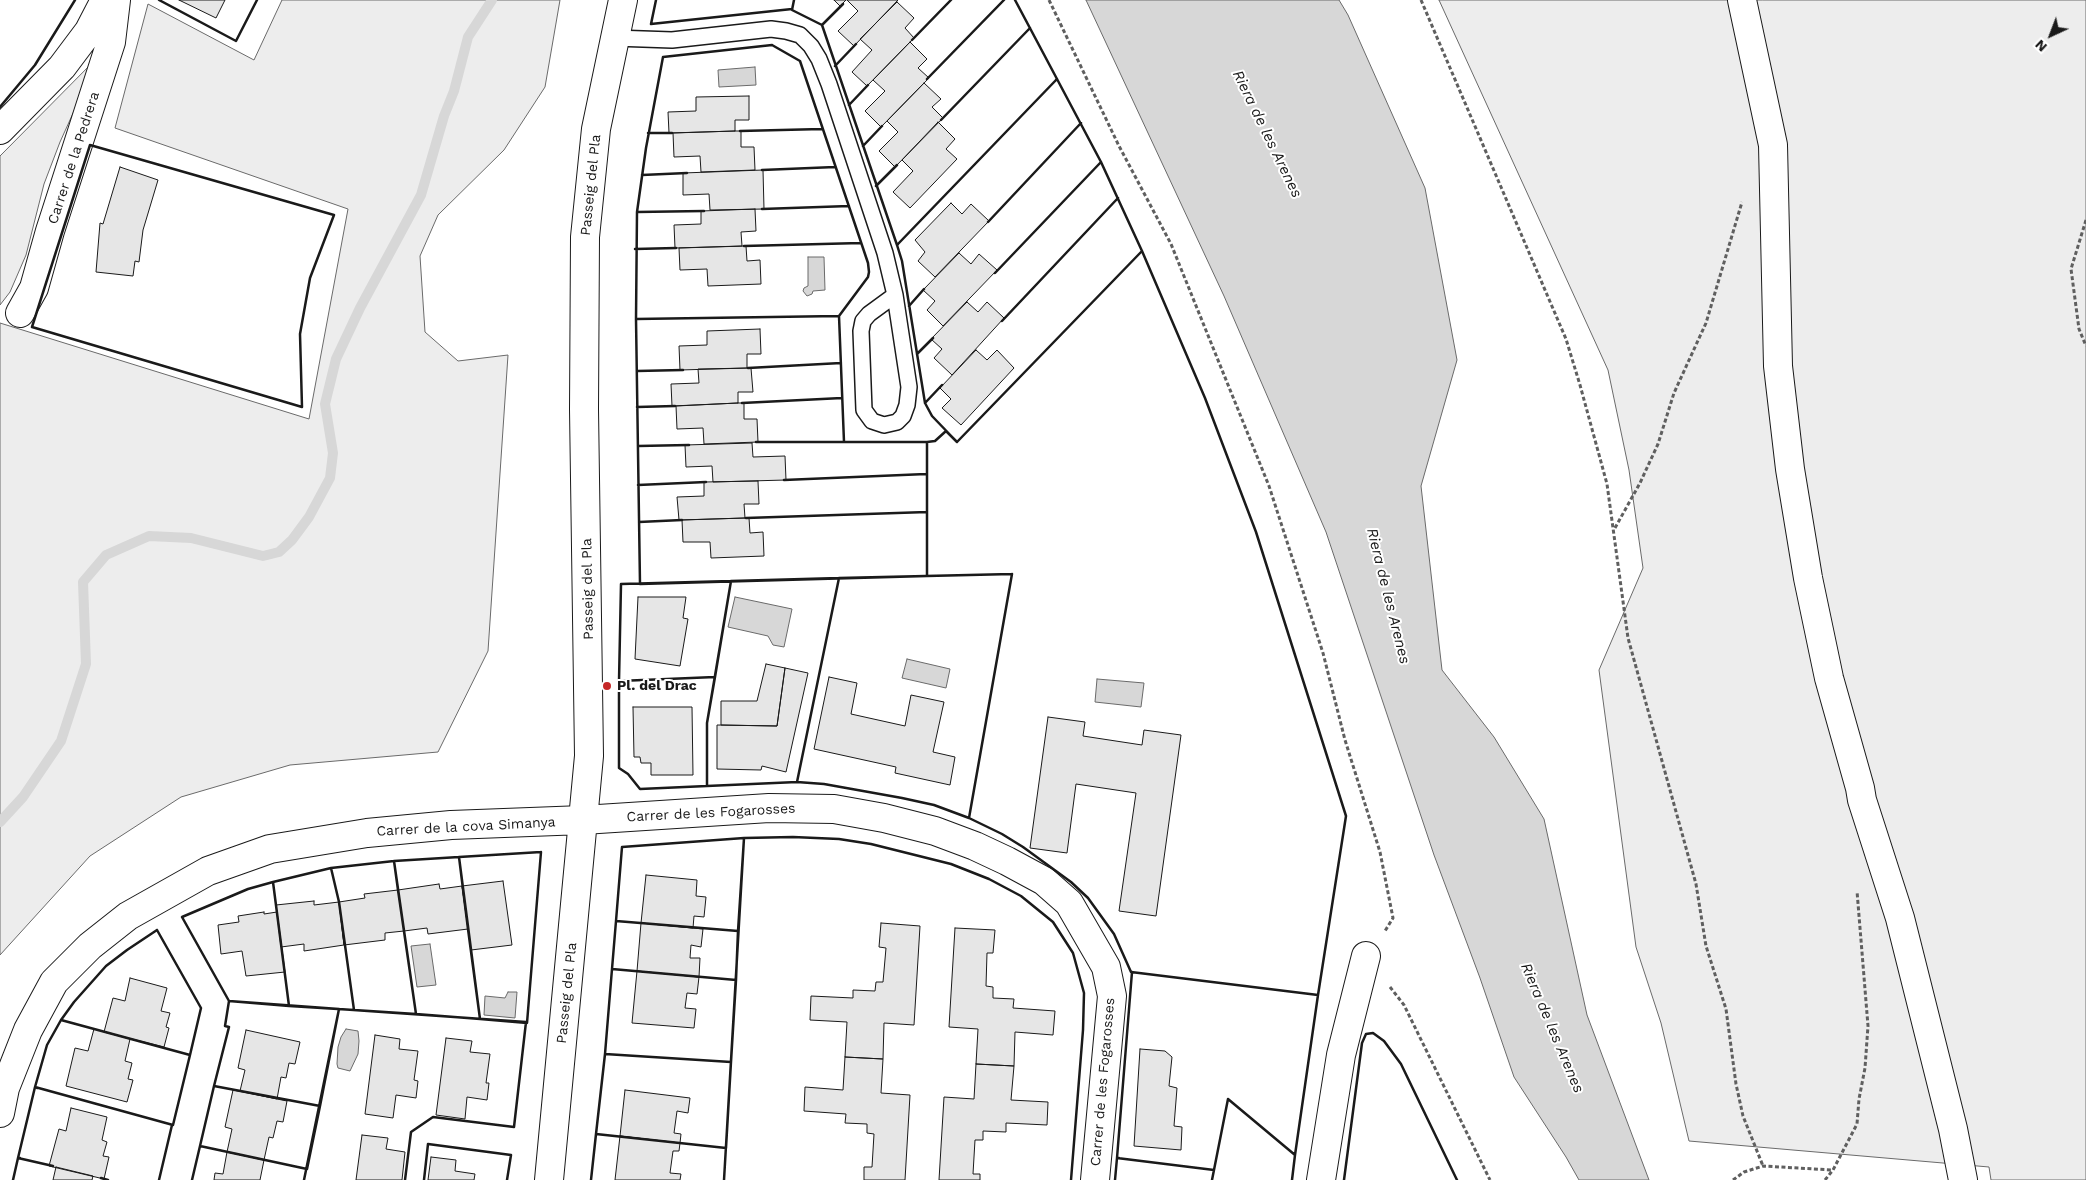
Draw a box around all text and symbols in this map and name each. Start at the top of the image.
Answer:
north arrow [2026,10,2076,60]
text: N [2032,37,2050,55]
water label: Riera de les Arenes [1228,67,1306,201]
street label: Carrer de la Pedrera [45,90,103,226]
street label: Passeig del Pla [577,133,605,237]
water label: Riera de les Arenes [1362,526,1414,666]
street label: Passeig del Pla [579,538,597,640]
place label: Pl. del Drac [617,678,697,694]
marker: Pl. del Drac [601,680,613,692]
street label: Carrer de les Fogarosses [626,800,796,826]
street label: Carrer de la cova Simanya [376,814,556,840]
street label: Passeig del Pla [553,941,581,1045]
water label: Riera de les Arenes [1516,960,1588,1096]
street label: Carrer de les Fogarosses [1087,997,1119,1167]

